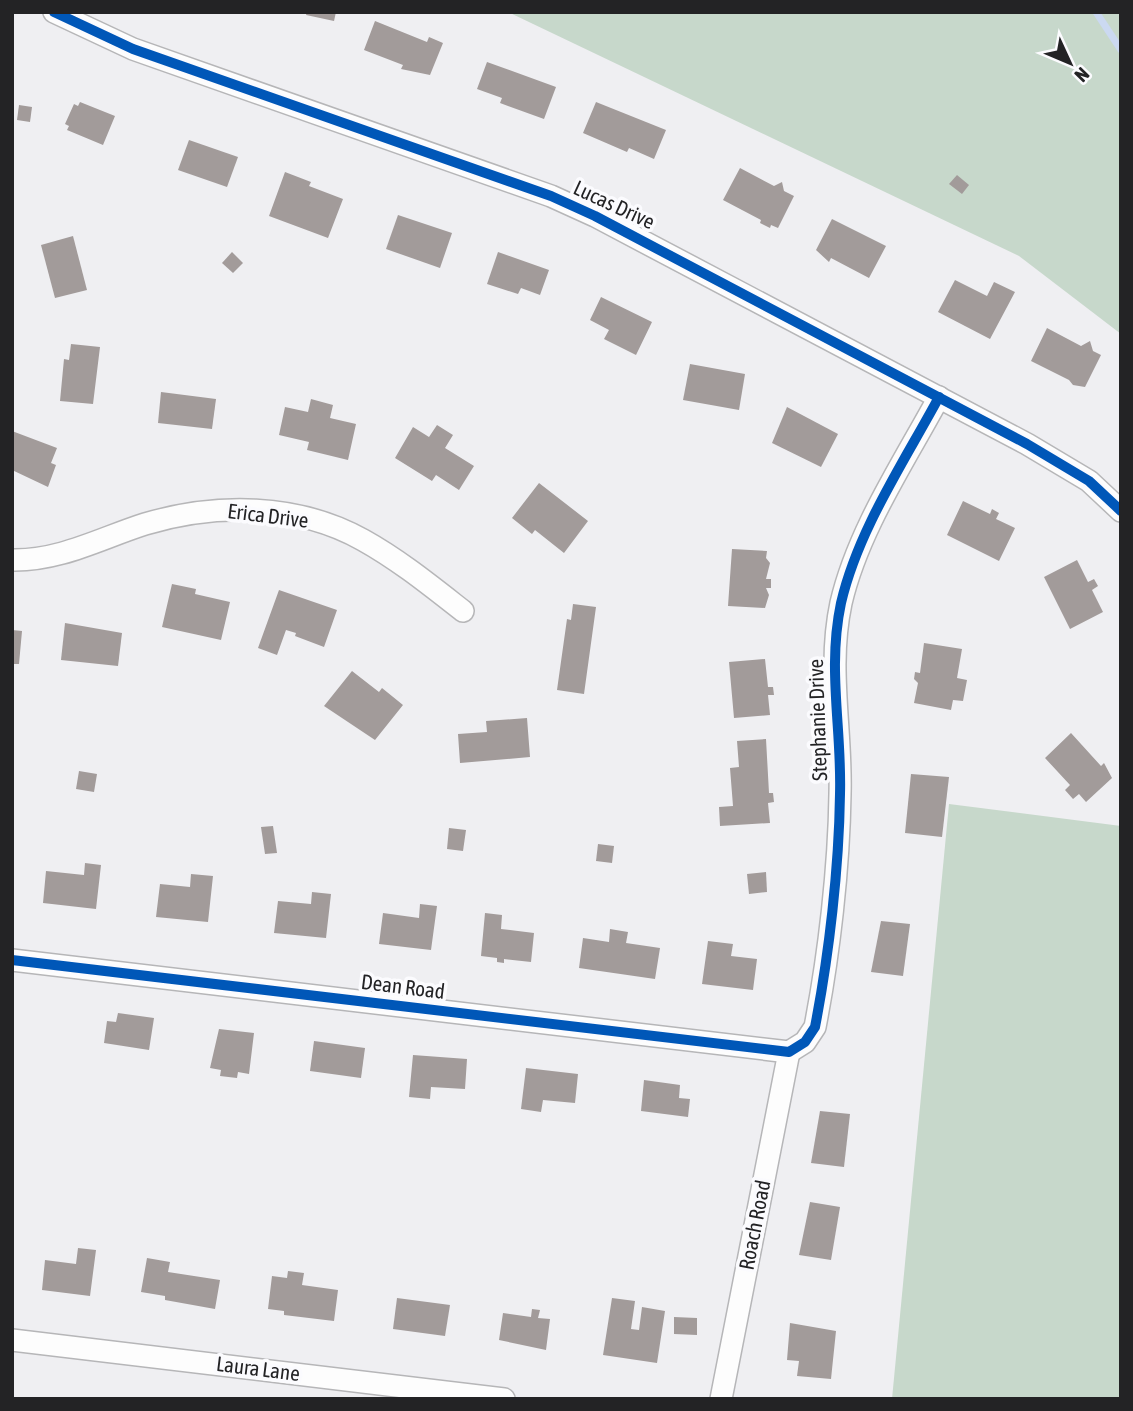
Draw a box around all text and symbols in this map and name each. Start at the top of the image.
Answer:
north arrow [1035,28,1105,98]
text: N [1070,63,1094,86]
street label: Lucas Drive [570,175,659,233]
street label: Erica Drive [226,498,310,532]
street label: Stephanie Drive [803,659,831,782]
street label: Dean Road [360,969,446,1003]
street label: Roach Road [734,1178,774,1272]
street label: Laura Lane [215,1351,301,1385]

